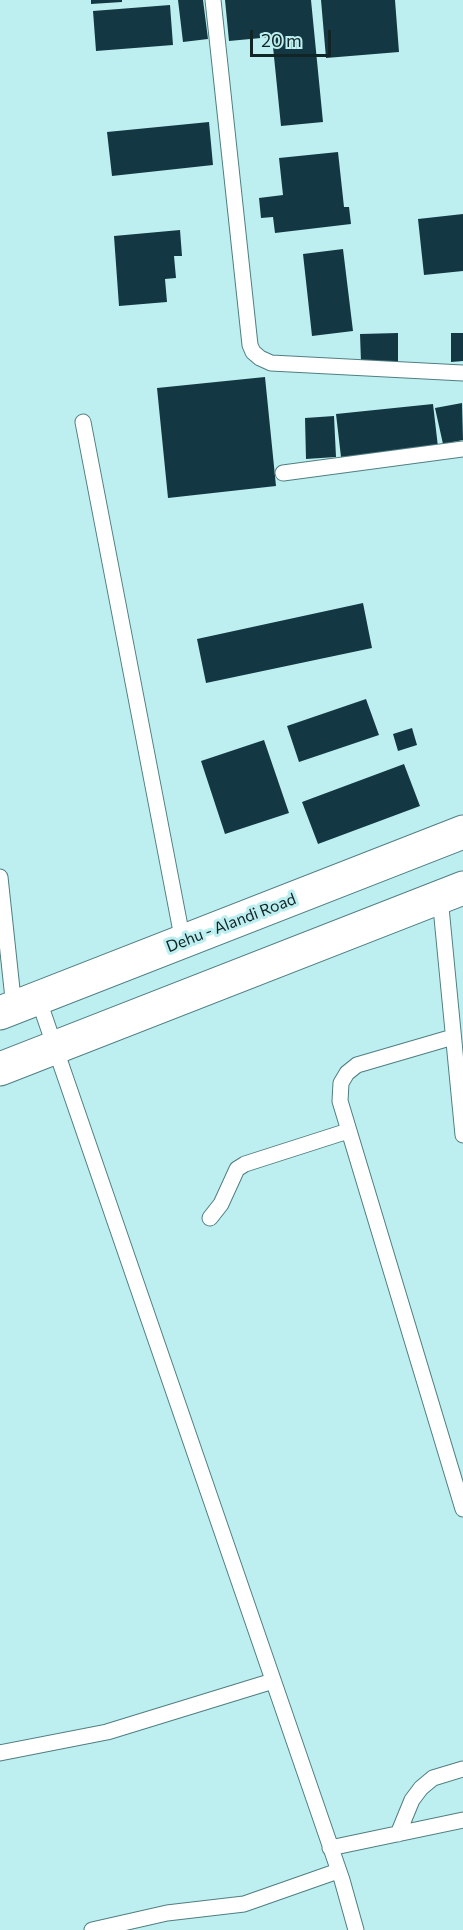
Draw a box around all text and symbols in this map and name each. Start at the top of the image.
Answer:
scale bar [253,18,334,56]
text: 20 m [261,29,302,51]
street label: Dehu - Alandi Road [163,889,299,957]

